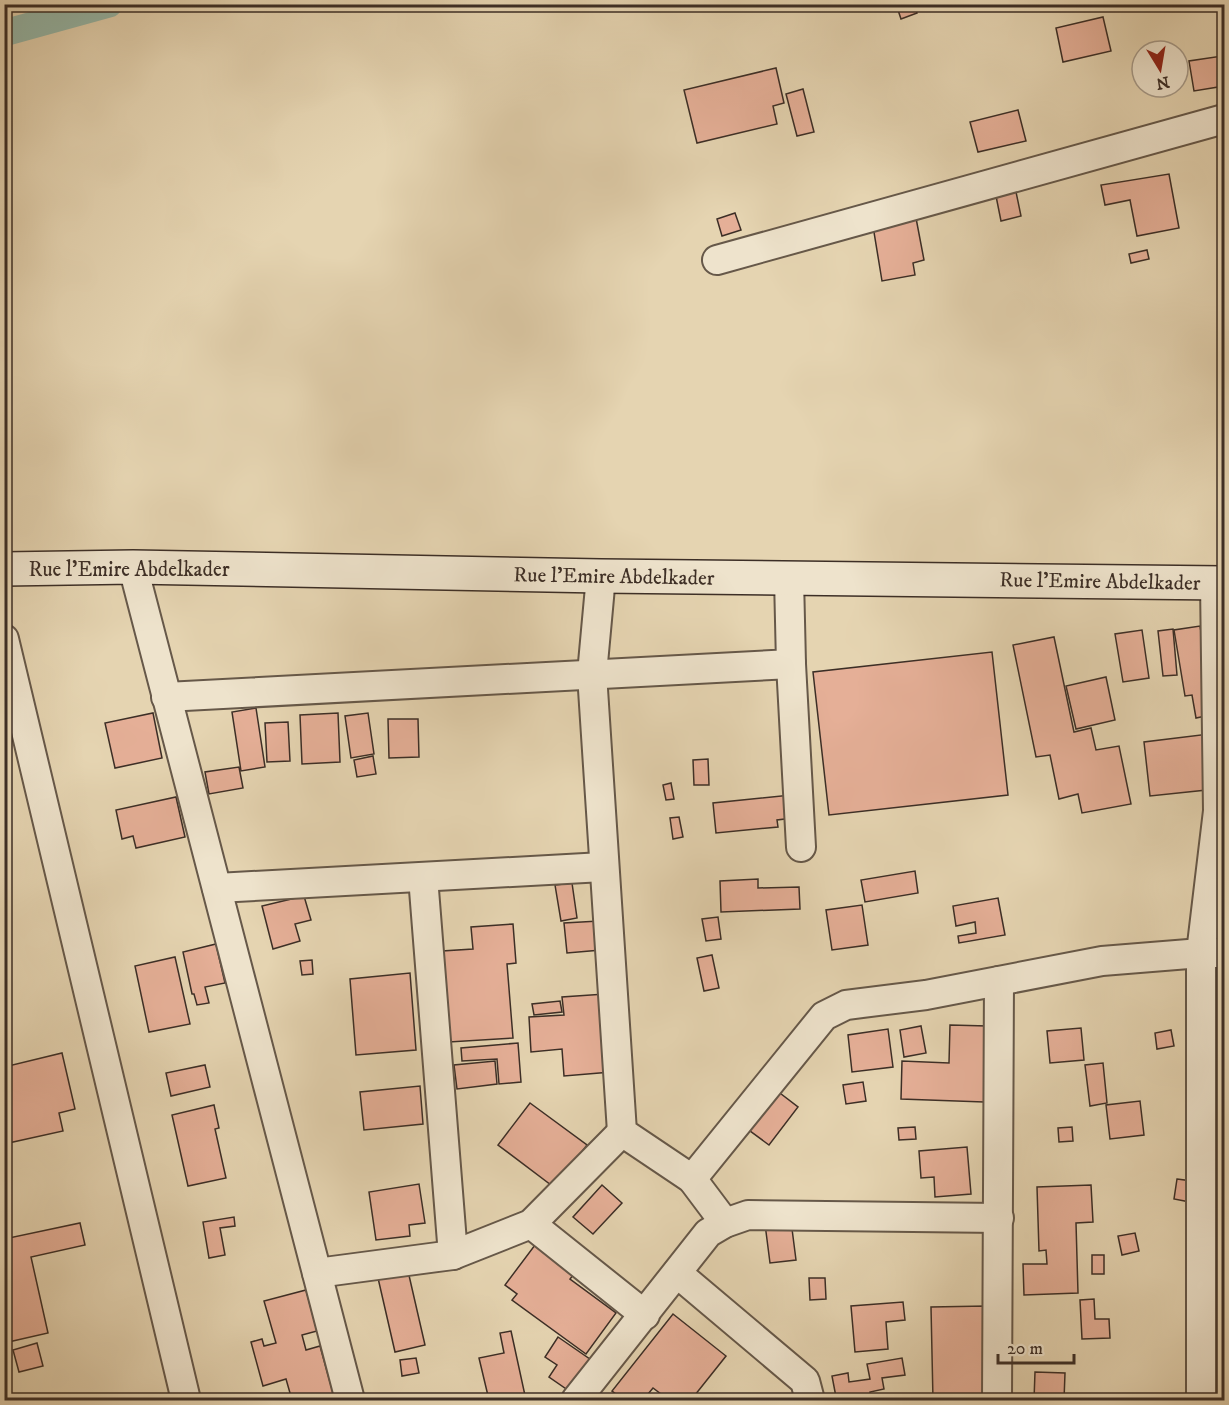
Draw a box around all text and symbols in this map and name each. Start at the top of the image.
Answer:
north arrow [1130,39,1190,99]
text: N [1154,72,1171,94]
street label: Rue l'Emire Abdelkader [28,557,230,583]
street label: Rue l'Emire Abdelkader [513,562,715,592]
street label: Rue l'Emire Abdelkader [999,567,1201,597]
scale bar [998,1327,1074,1365]
text: 20 m [1007,1338,1043,1360]

